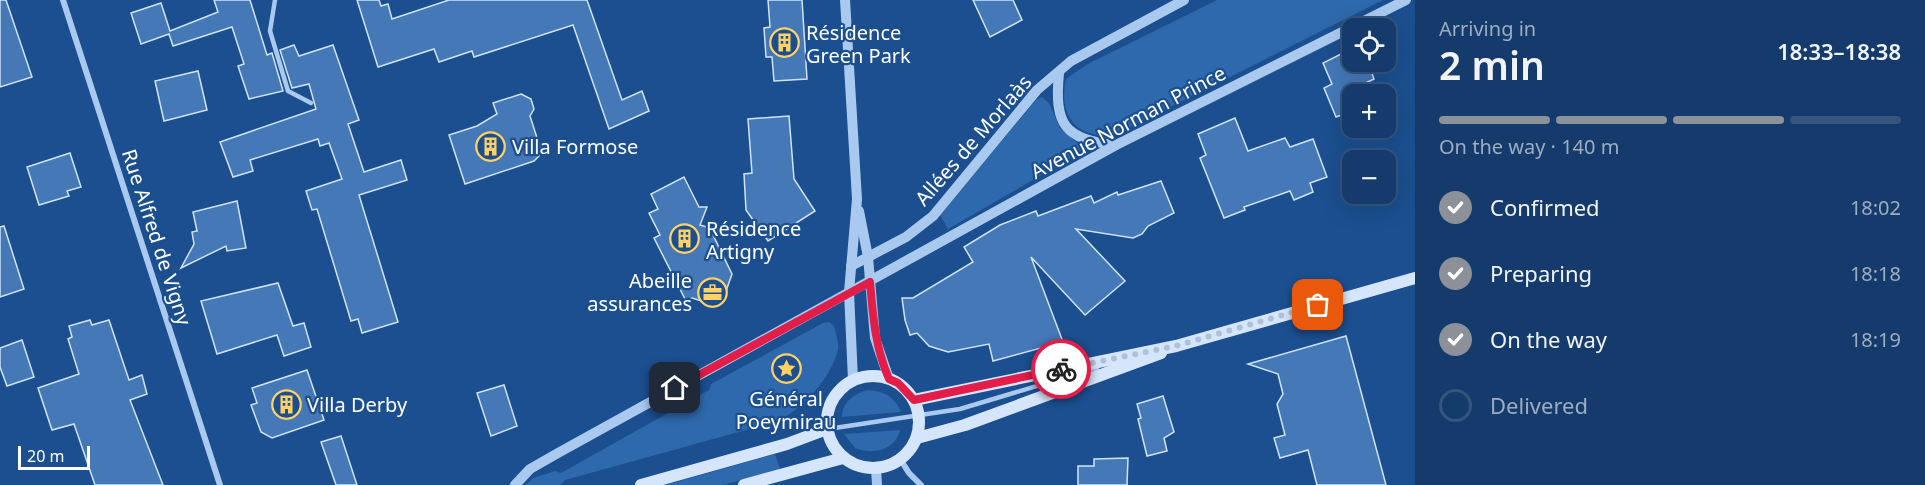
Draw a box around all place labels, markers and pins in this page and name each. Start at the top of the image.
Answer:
place label: Résidence Green Park [806,19,911,69]
building icon: Résidence Green Park [769,27,801,59]
building icon: Villa Formose [475,130,507,162]
place label: Villa Formose [512,133,638,160]
place label: Résidence Artigny [706,215,801,265]
building icon: Résidence Artigny [669,223,701,255]
place label: Abeille assurances [587,267,692,317]
office icon: Abeille assurances [697,276,729,308]
pin [1292,279,1343,330]
place icon: Général Poeymirau [770,352,802,384]
pin [649,362,700,413]
place label: Général Poeymirau [736,385,836,435]
building icon: Villa Derby [270,388,302,420]
place label: Villa Derby [307,391,408,418]

